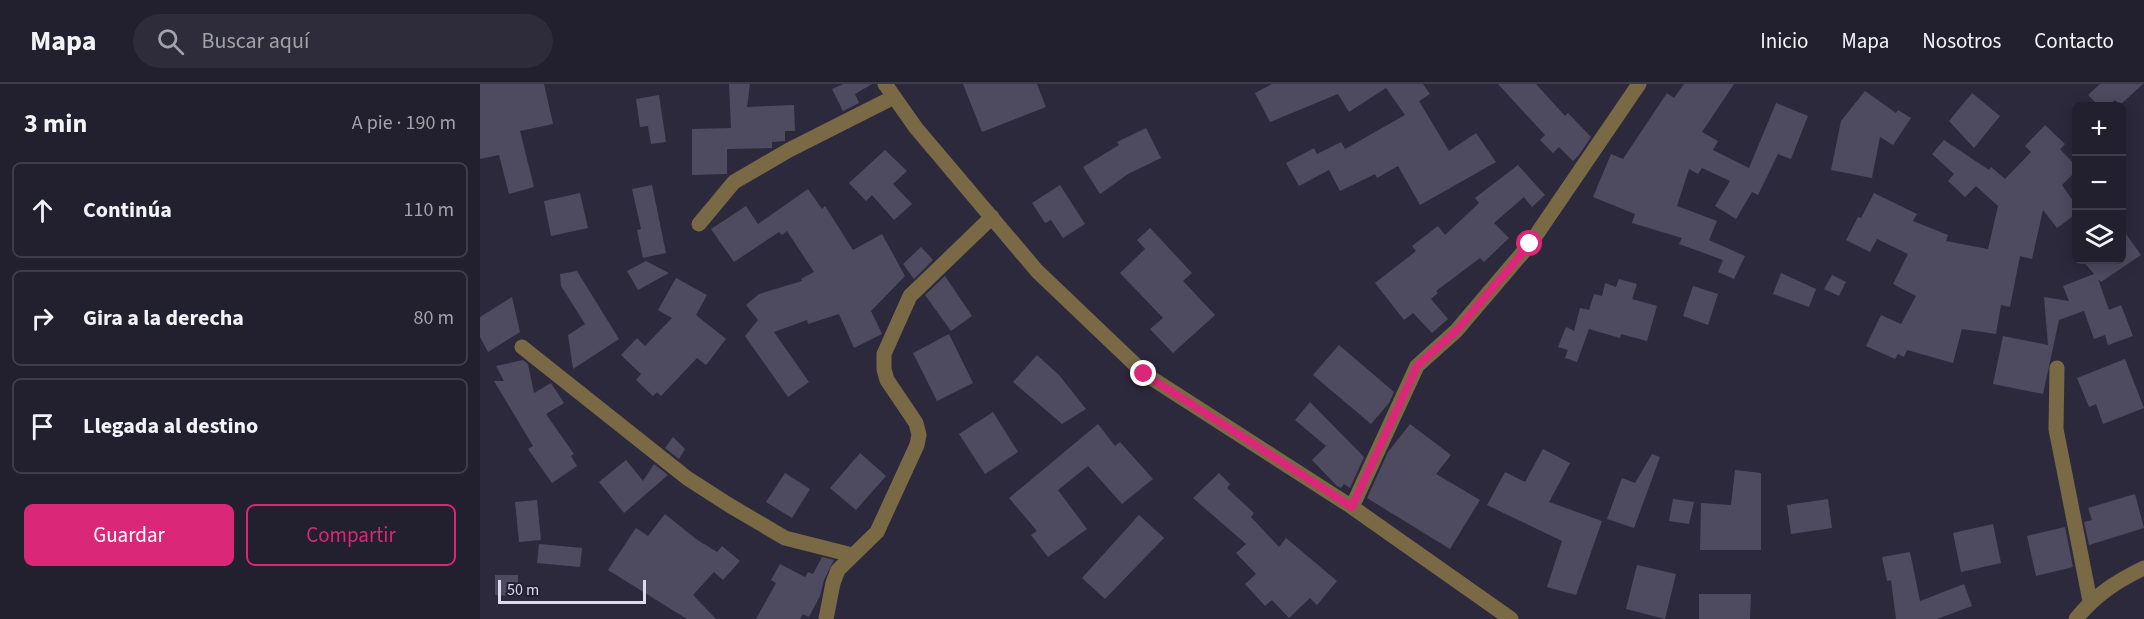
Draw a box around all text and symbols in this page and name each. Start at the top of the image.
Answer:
search box [133,14,553,68]
text: Mapa [30,21,97,61]
icon: search [154,25,187,58]
text: Buscar aquí [202,25,309,57]
text: Inicio [1760,26,1808,56]
text: Mapa [1841,26,1889,56]
text: Nosotros [1922,26,2001,56]
text: Contacto [2034,26,2114,56]
map controls [2072,102,2126,264]
button: + [2072,102,2126,156]
text: 3 min [24,105,87,142]
text: A pie · 190 m [352,109,456,137]
button: − [2072,156,2126,210]
icon: ahead [26,194,59,227]
text: Continúa [83,194,172,226]
text: 110 m [404,196,454,224]
button: layers [2072,210,2126,264]
route start [1516,230,1542,256]
icon: right [26,302,59,335]
text: Gira a la derecha [83,302,244,334]
text: 80 m [414,304,454,332]
route end [1130,360,1156,386]
icon: arrive [26,410,59,443]
text: Llegada al destino [83,410,258,442]
button: Guardar [24,504,234,566]
button: Compartir [246,504,456,566]
scale bar [498,577,646,604]
text: 50 m [507,579,539,601]

